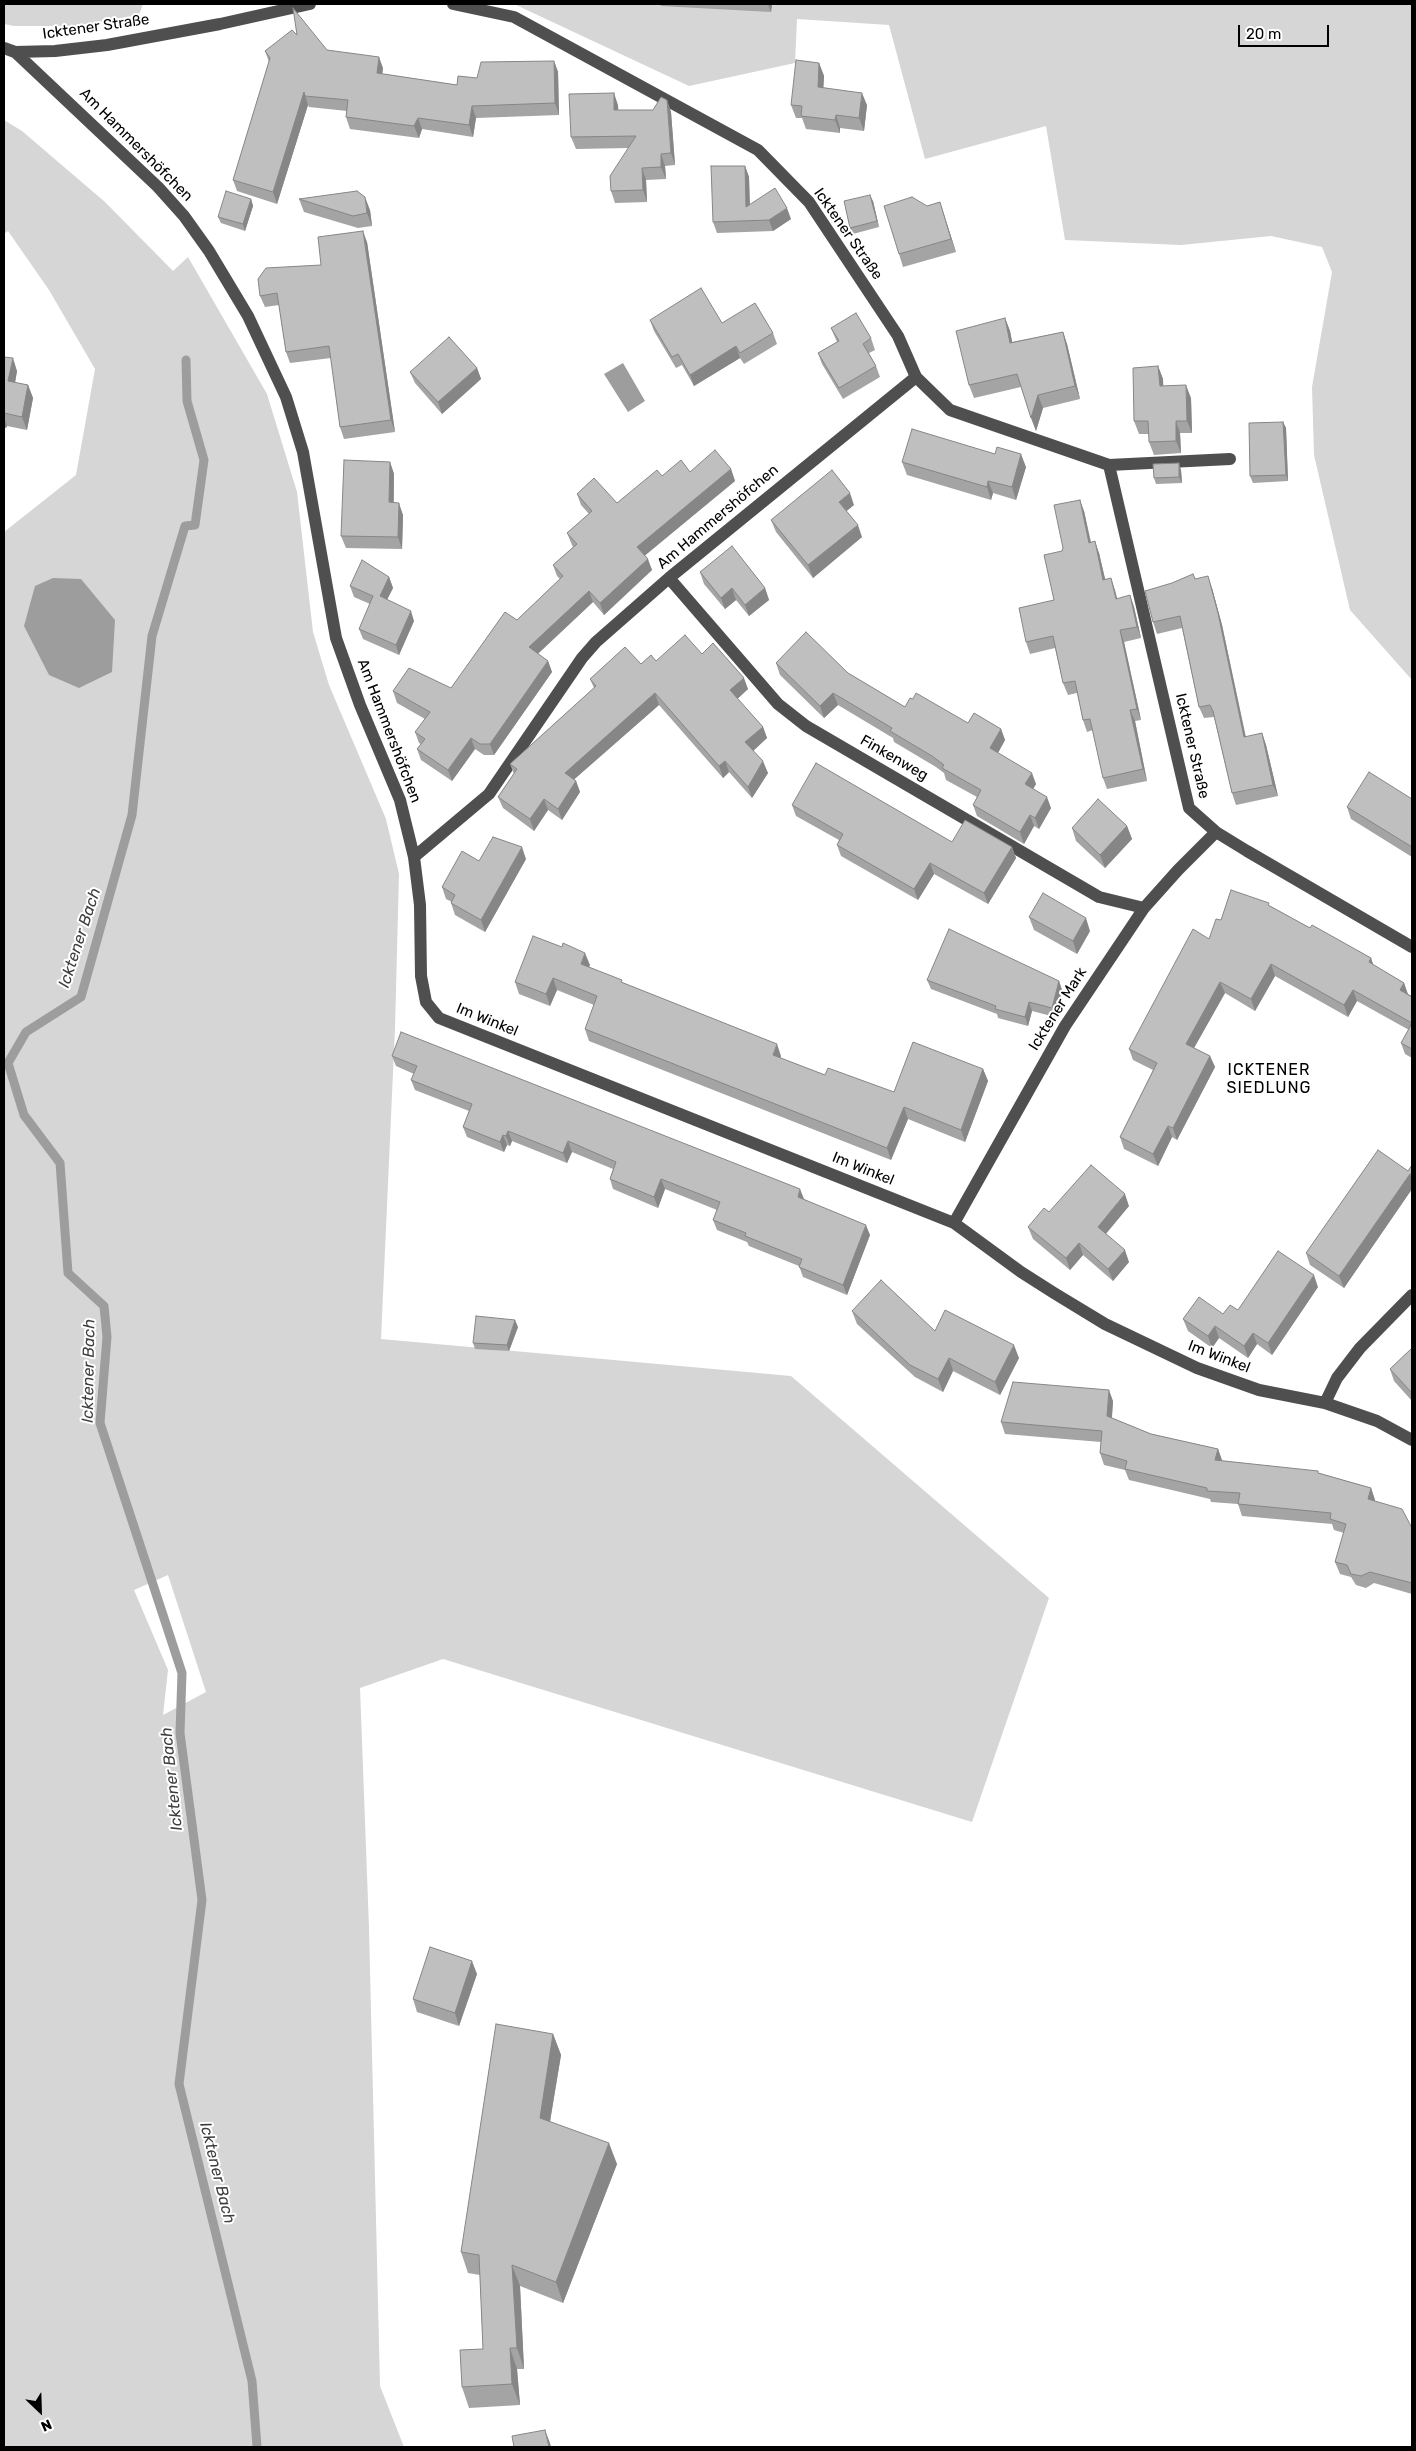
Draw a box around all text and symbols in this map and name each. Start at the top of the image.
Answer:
street label: Icktener Straße [42,11,150,43]
scale bar [1241,15,1332,47]
text: 20 m [1246,25,1281,43]
street label: Am Hammershöfchen [76,85,196,205]
street label: Icktener Straße [810,185,886,283]
street label: Am Hammershöfchen [654,461,782,573]
street label: Am Hammershöfchen [353,657,425,805]
street label: Icktener Straße [1171,692,1213,800]
street label: Finkenweg [857,731,931,785]
water label: Icktener Bach [55,886,105,990]
street label: Icktener Mark [1025,964,1091,1054]
street label: Im Winkel [453,999,521,1041]
district label: ICKTENER SIEDLUNG [1225,1060,1313,1098]
street label: Im Winkel [829,1148,897,1190]
water label: Icktener Bach [78,1319,100,1423]
street label: Im Winkel [1185,1337,1253,1377]
water label: Icktener Bach [157,1726,187,1832]
water label: Icktener Bach [195,2120,239,2226]
north arrow [15,2386,65,2436]
text: N [38,2415,54,2435]

